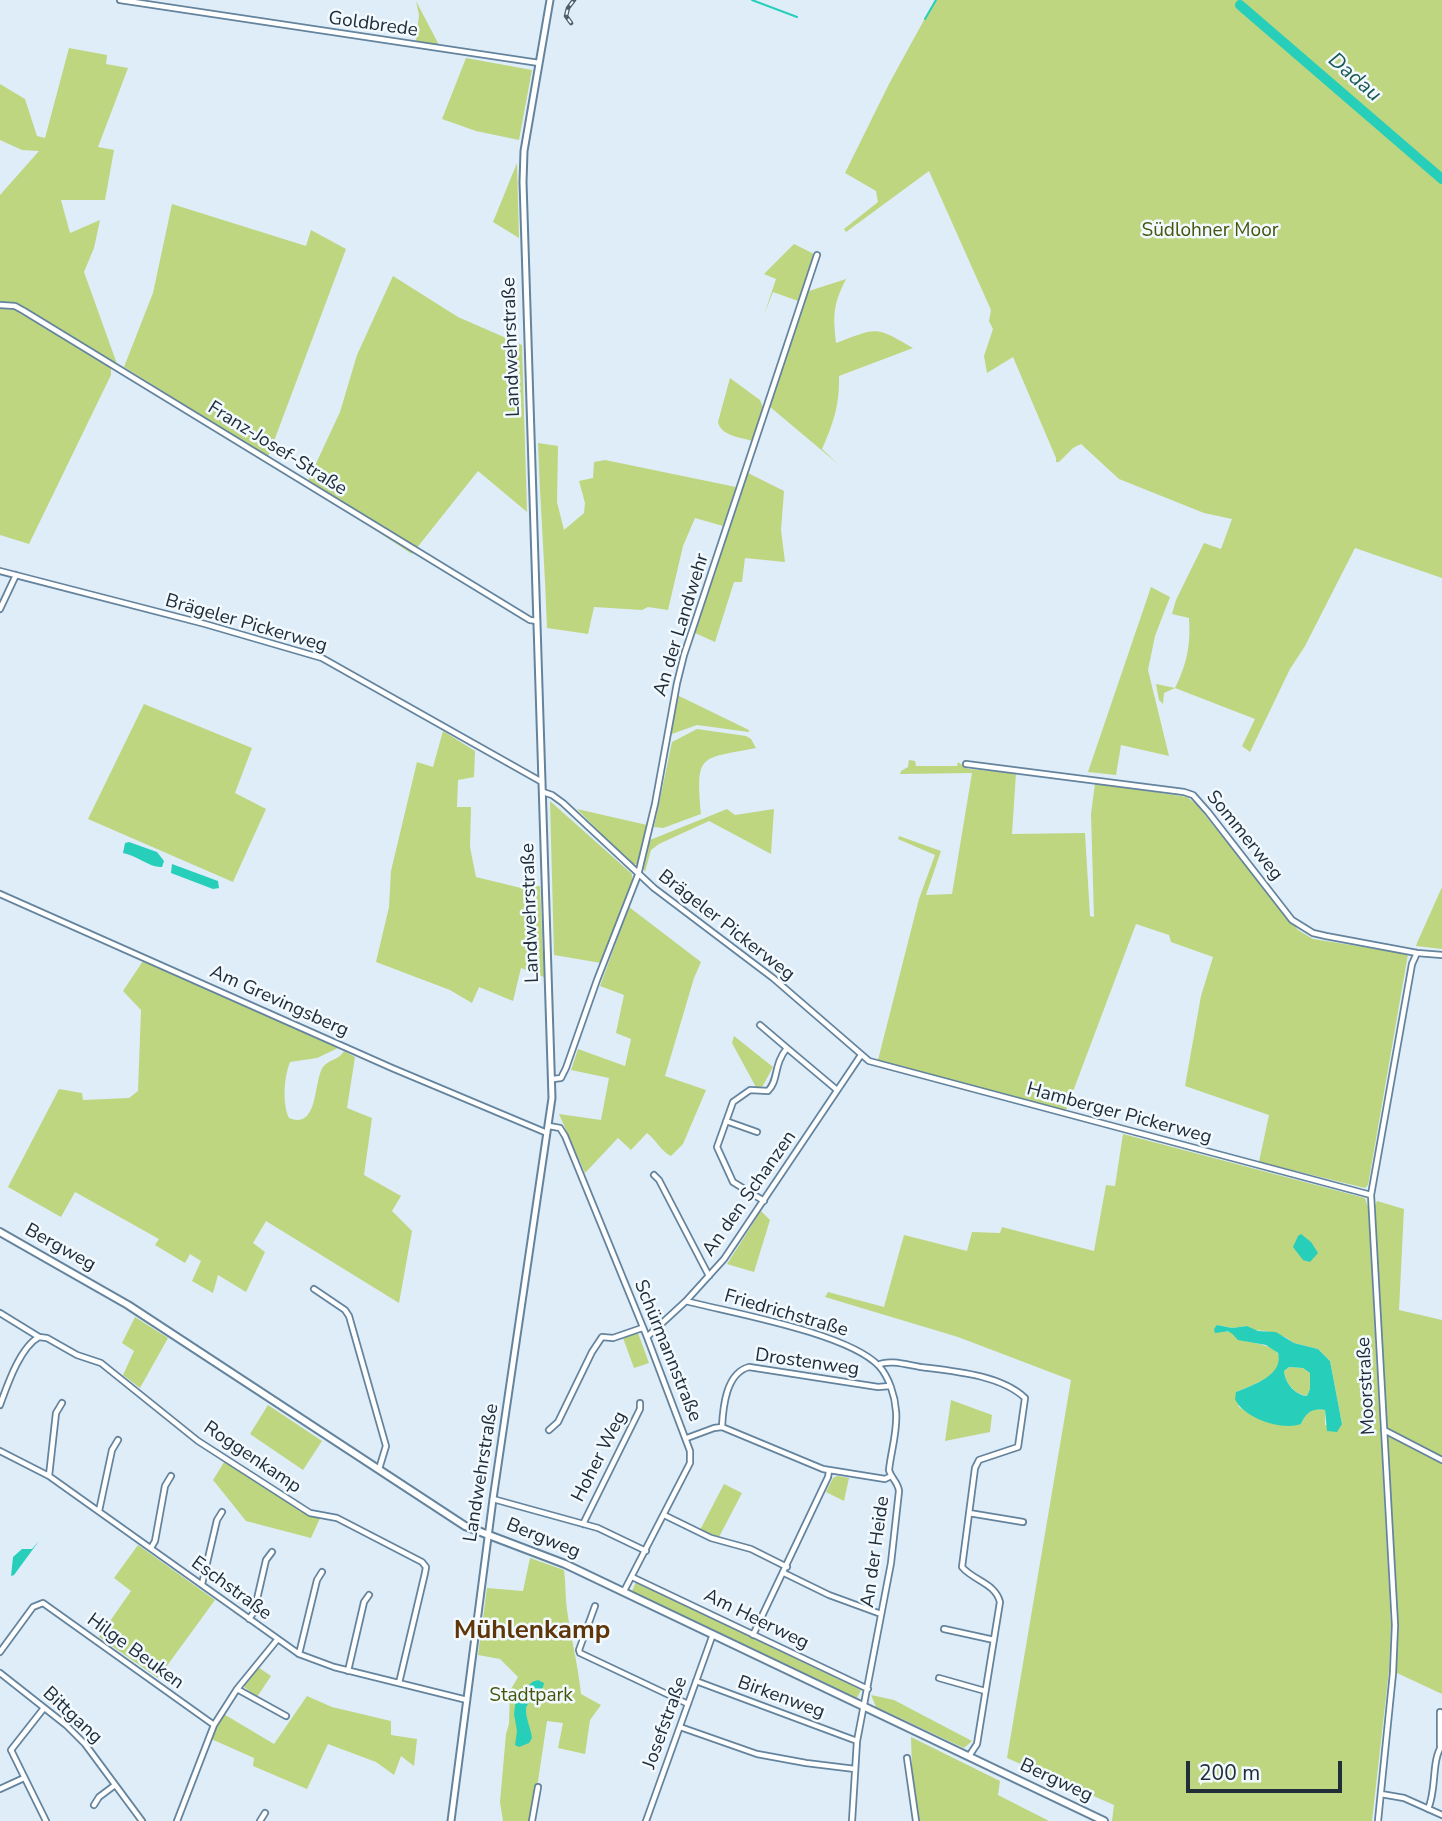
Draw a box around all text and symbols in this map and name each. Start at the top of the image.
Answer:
street label: Goldbrede [327,7,419,43]
water label: Dadau [1322,48,1386,108]
park label: Südlohner Moor [1141,220,1279,242]
street label: Landwehrstraße [498,277,526,417]
street label: Franz-Josef-Straße [203,397,351,501]
street label: An der Landwehr [649,551,715,699]
street label: Brägeler Pickerweg [162,590,330,658]
street label: Sommerweg [1201,786,1287,886]
street label: Landwehrstraße [517,843,545,983]
street label: Brägeler Pickerweg [653,866,799,986]
street label: Am Grevingsberg [206,961,352,1043]
street label: Hamberger Pickerweg [1024,1078,1214,1150]
street label: An den Schanzen [698,1127,802,1261]
street label: Bergweg [20,1219,100,1277]
street label: Schürmannstraße [628,1277,706,1425]
street label: Friedrichstraße [721,1285,851,1343]
street label: Moorstraße [1353,1336,1381,1436]
street label: Drostenweg [754,1344,860,1382]
street label: Landwehrstraße [460,1402,504,1544]
street label: Hoher Weg [567,1408,633,1506]
street label: Roggenkamp [199,1417,305,1499]
street label: An der Heide [857,1495,895,1609]
street label: Bergweg [503,1514,583,1564]
street label: Eschstraße [186,1552,276,1626]
street label: Am Heerweg [700,1585,812,1655]
street label: Hilge Beuken [82,1609,188,1695]
district label: Mühlenkamp [454,1616,610,1648]
street label: Birkenweg [734,1672,828,1724]
street label: Josefstraße [639,1674,693,1772]
street label: Bittgang [37,1683,107,1749]
park label: Stadtpark [489,1685,573,1707]
scale bar [1190,1748,1346,1792]
street label: Bergweg [1016,1754,1096,1808]
text: 200 m [1199,1759,1260,1787]

